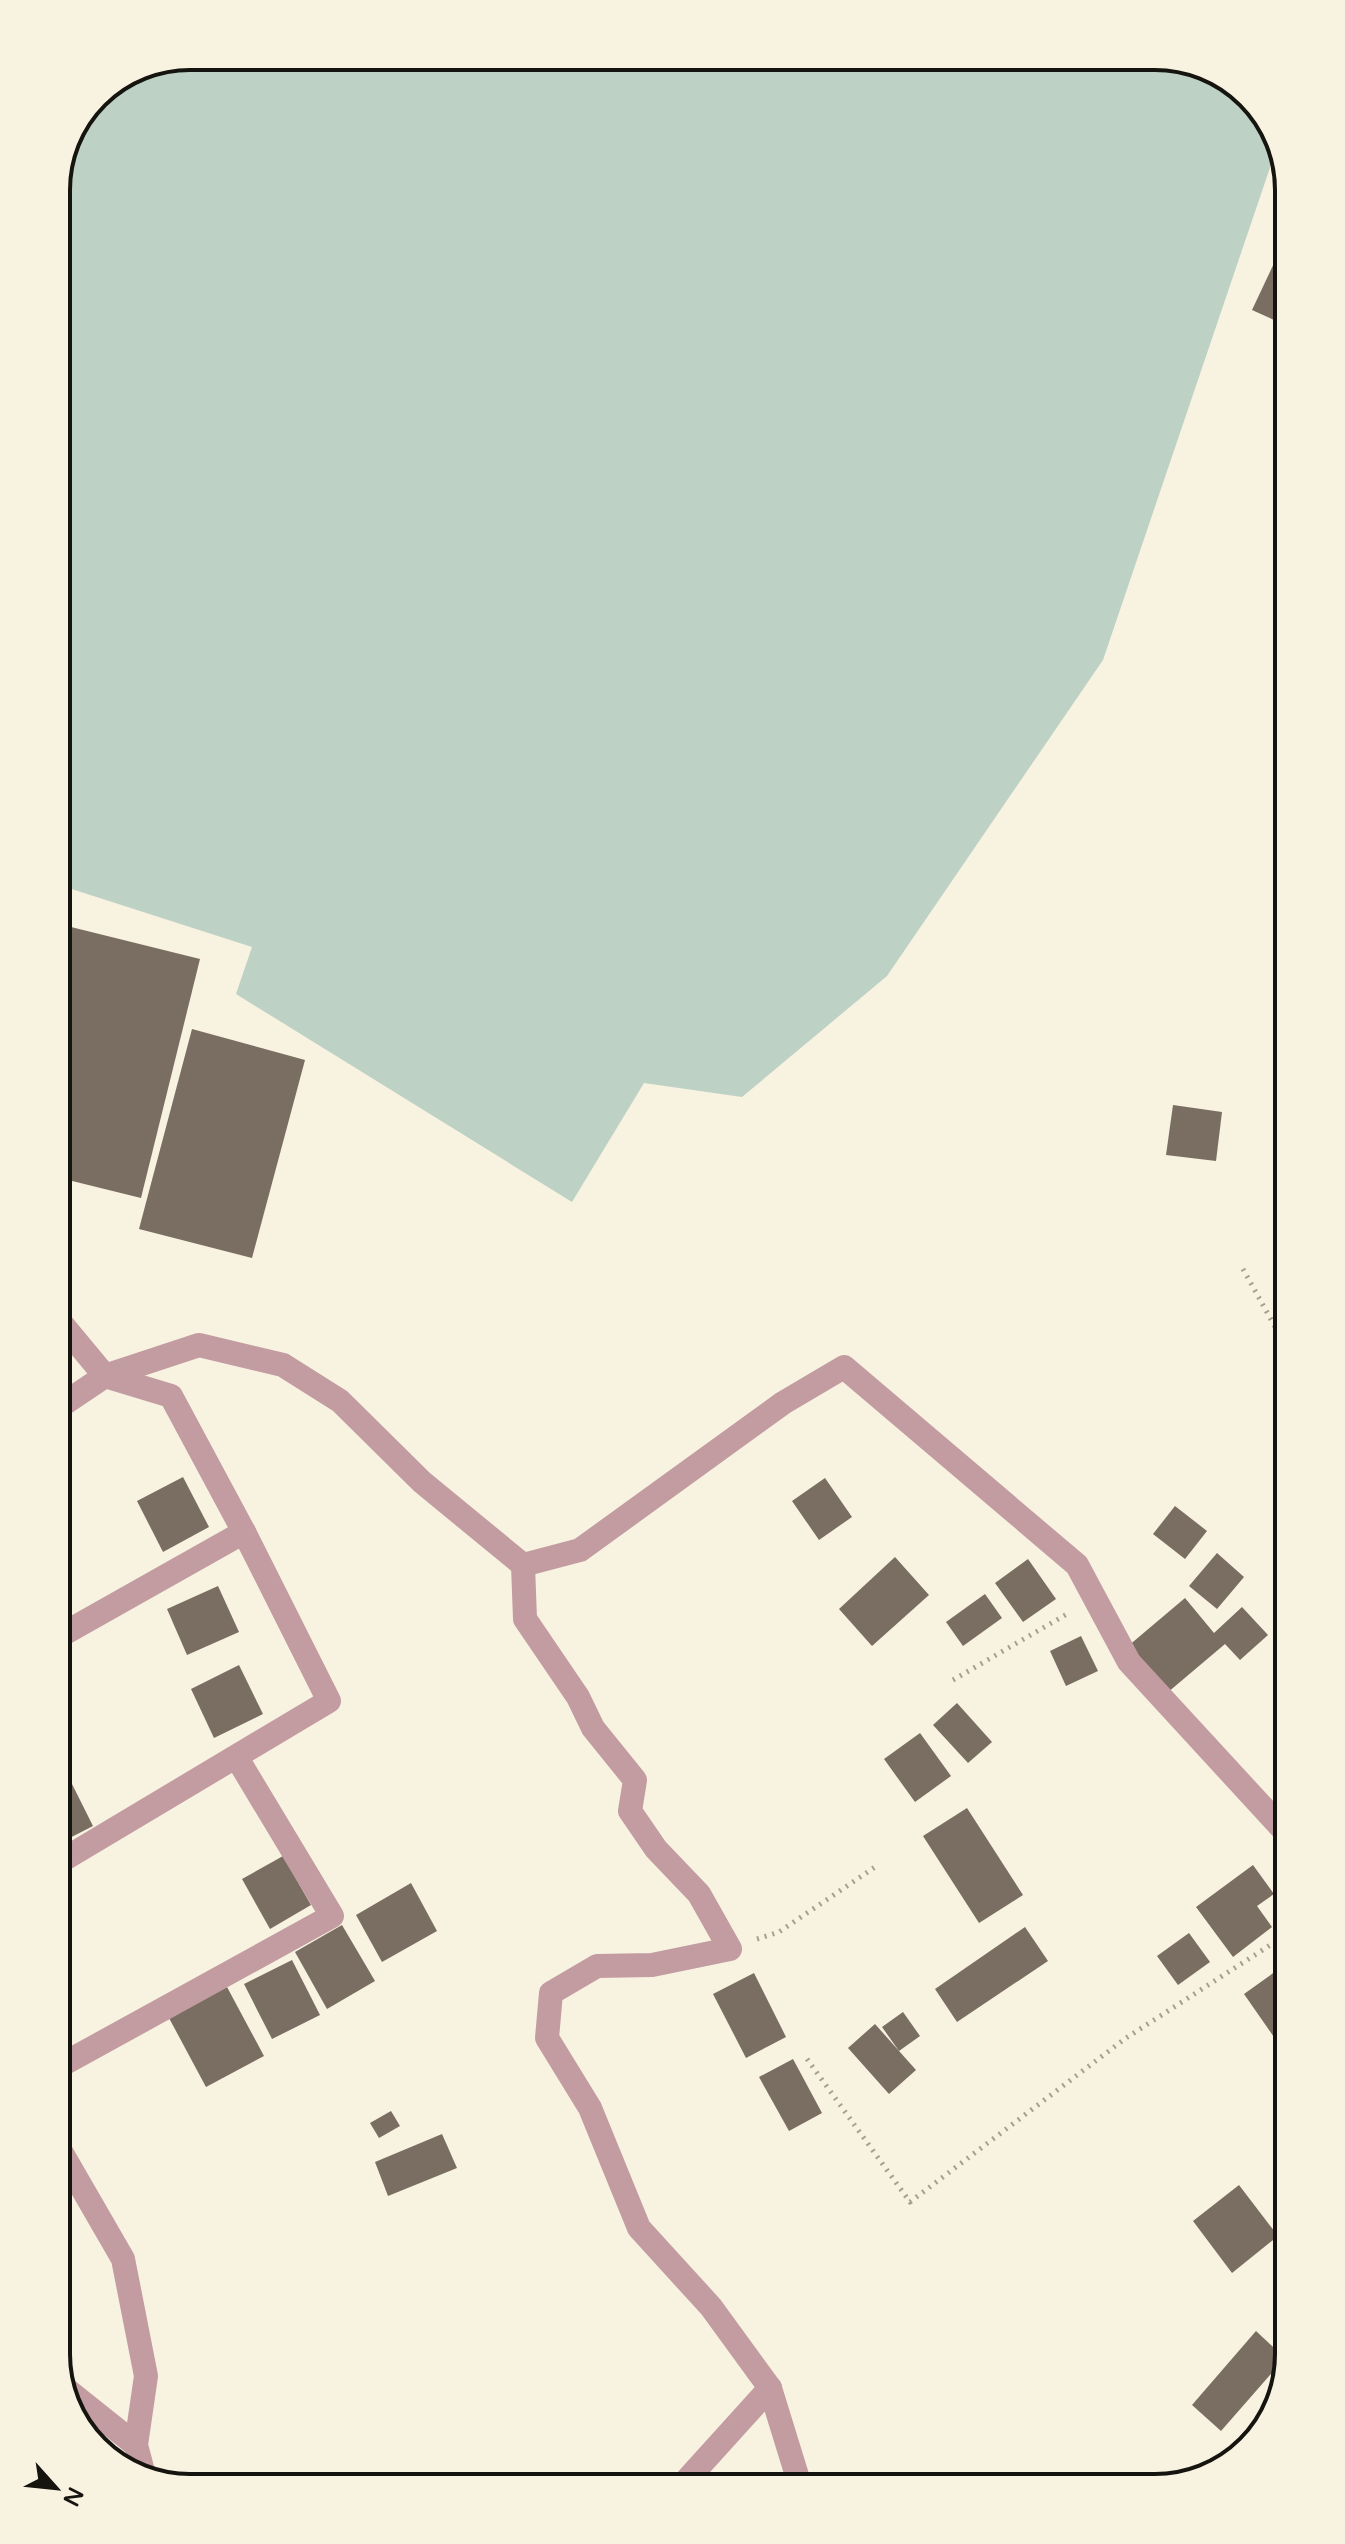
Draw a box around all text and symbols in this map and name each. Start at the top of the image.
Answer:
north arrow [16,2448,96,2528]
text: N [57,2483,89,2510]

